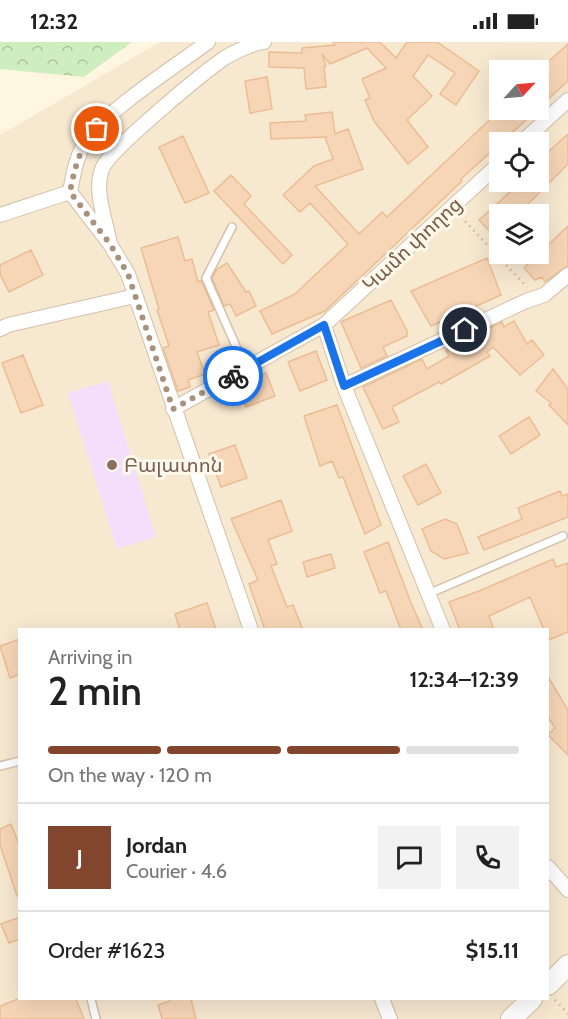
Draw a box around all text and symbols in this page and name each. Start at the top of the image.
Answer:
text: 12:32 [30,8,78,35]
north arrow [489,60,549,120]
map controls [489,60,549,264]
pin [71,103,122,154]
icon: bag [80,112,113,145]
button: locate [489,132,549,192]
street label: Կամո փողոց [357,192,467,296]
button: layers [489,204,549,264]
pin [439,304,490,355]
icon: home [448,313,481,346]
courier [203,346,263,406]
icon: bike [217,360,250,393]
place label: Բալատոն [124,453,223,477]
marker: Բալատոն [105,458,119,472]
text: Arriving in [48,645,132,669]
text: 12:34–12:39 [409,666,519,693]
text: 2 min [48,667,142,715]
text: On the way · 120 m [48,763,212,787]
button: chat [378,826,441,889]
button: phone [456,826,519,889]
text: Jordan [126,832,187,859]
text: J [76,844,83,871]
text: Courier · 4.6 [126,859,227,883]
text: Order #1623 [48,937,165,964]
text: $15.11 [466,937,519,964]

